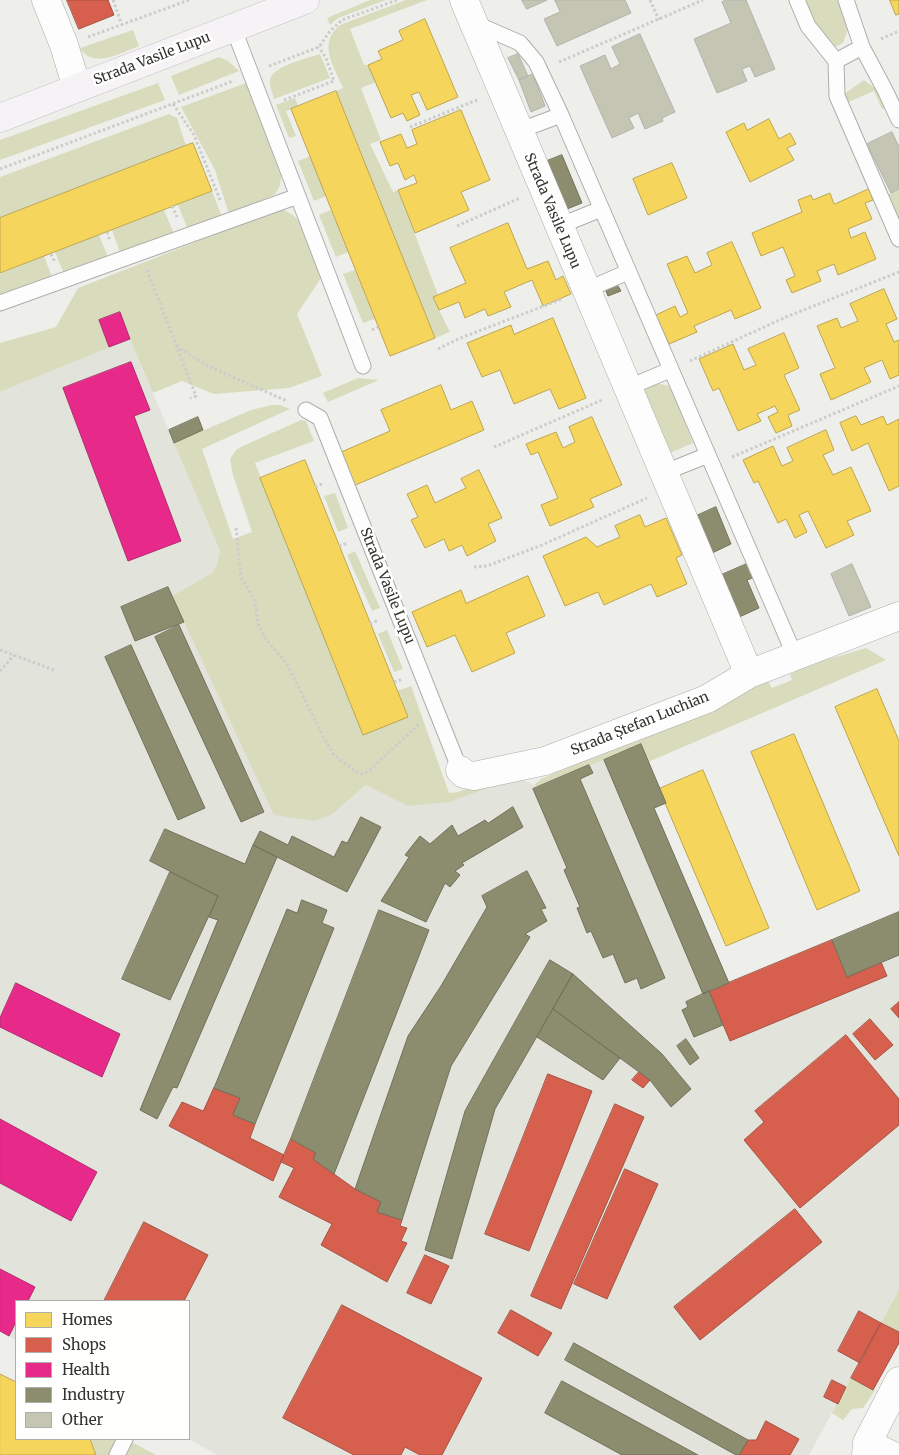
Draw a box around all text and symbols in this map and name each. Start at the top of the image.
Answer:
street label: Strada Vasile Lupu [91,29,213,89]
street label: Strada Vasile Lupu [520,151,584,271]
street label: Strada Vasile Lupu [356,525,418,647]
street label: Strada Ștefan Luchian [568,689,712,759]
legend [15,1300,190,1440]
text: Homes [62,1310,113,1329]
text: Shops [62,1335,106,1354]
text: Health [62,1360,110,1379]
text: Industry [62,1385,125,1404]
text: Other [62,1410,103,1429]

